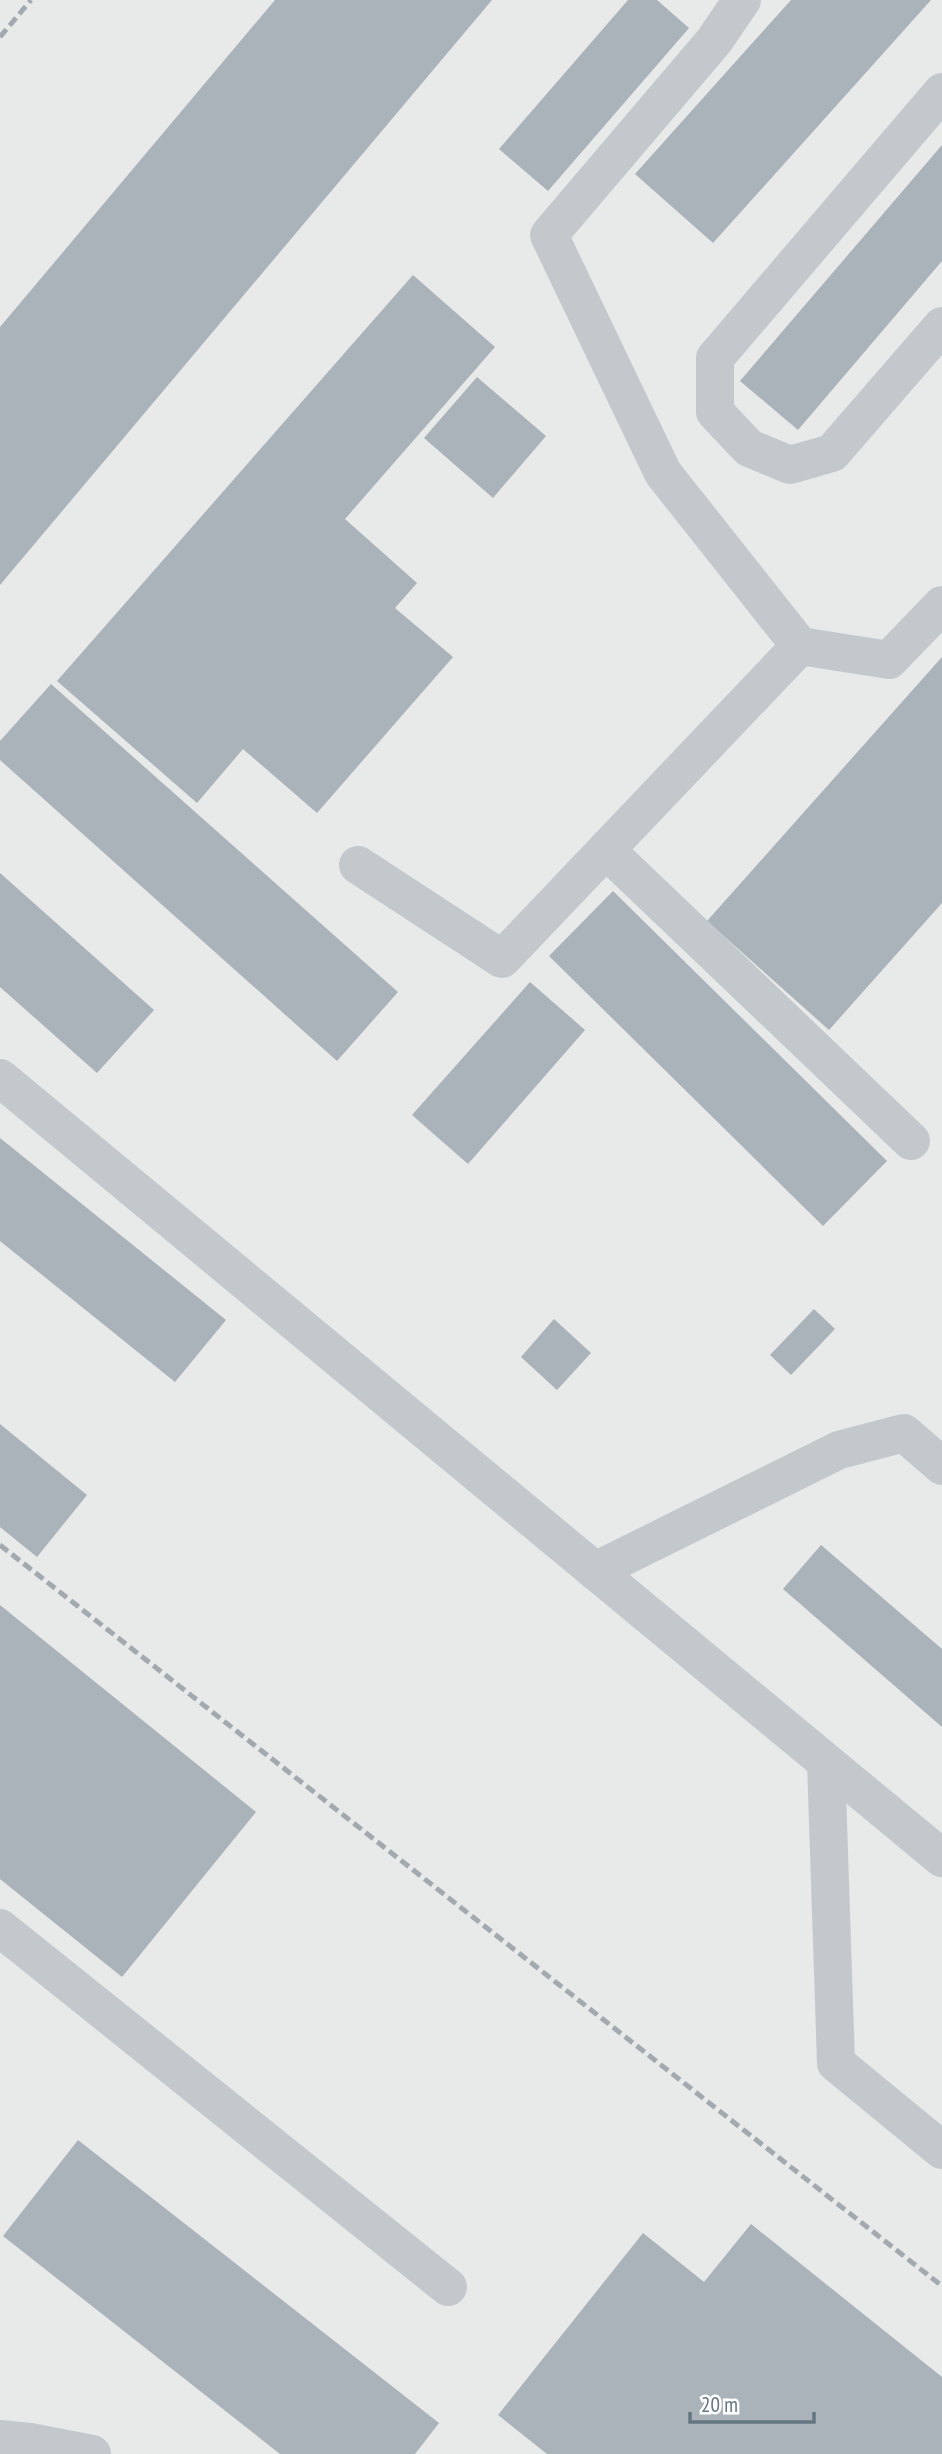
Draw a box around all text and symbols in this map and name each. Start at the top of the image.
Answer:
scale bar [690,2380,814,2424]
text: 20 m [701,2391,738,2418]

